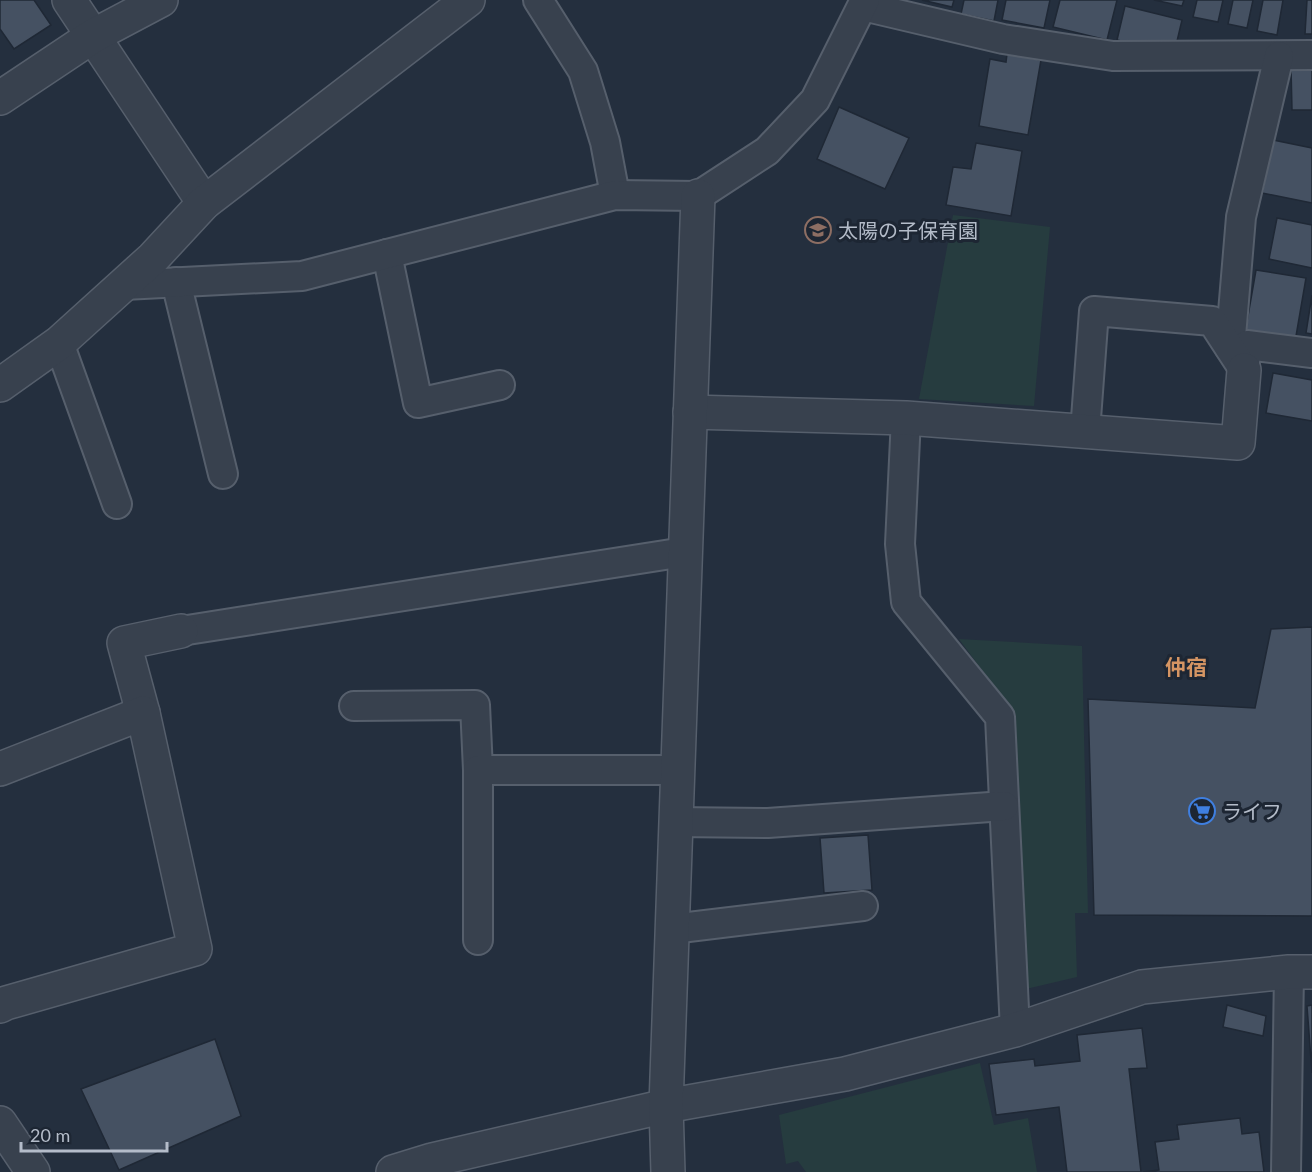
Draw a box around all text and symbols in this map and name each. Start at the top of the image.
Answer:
school or university icon: 太陽の子保育園 [803,215,833,245]
place label: 太陽の子保育園 [838,218,978,242]
district label: 仲宿 [1165,654,1207,679]
supermarket icon: ライフ [1187,796,1217,826]
place label: ライフ [1222,799,1282,823]
scale bar [21,1115,166,1153]
text: 20 m [30,1124,70,1146]

